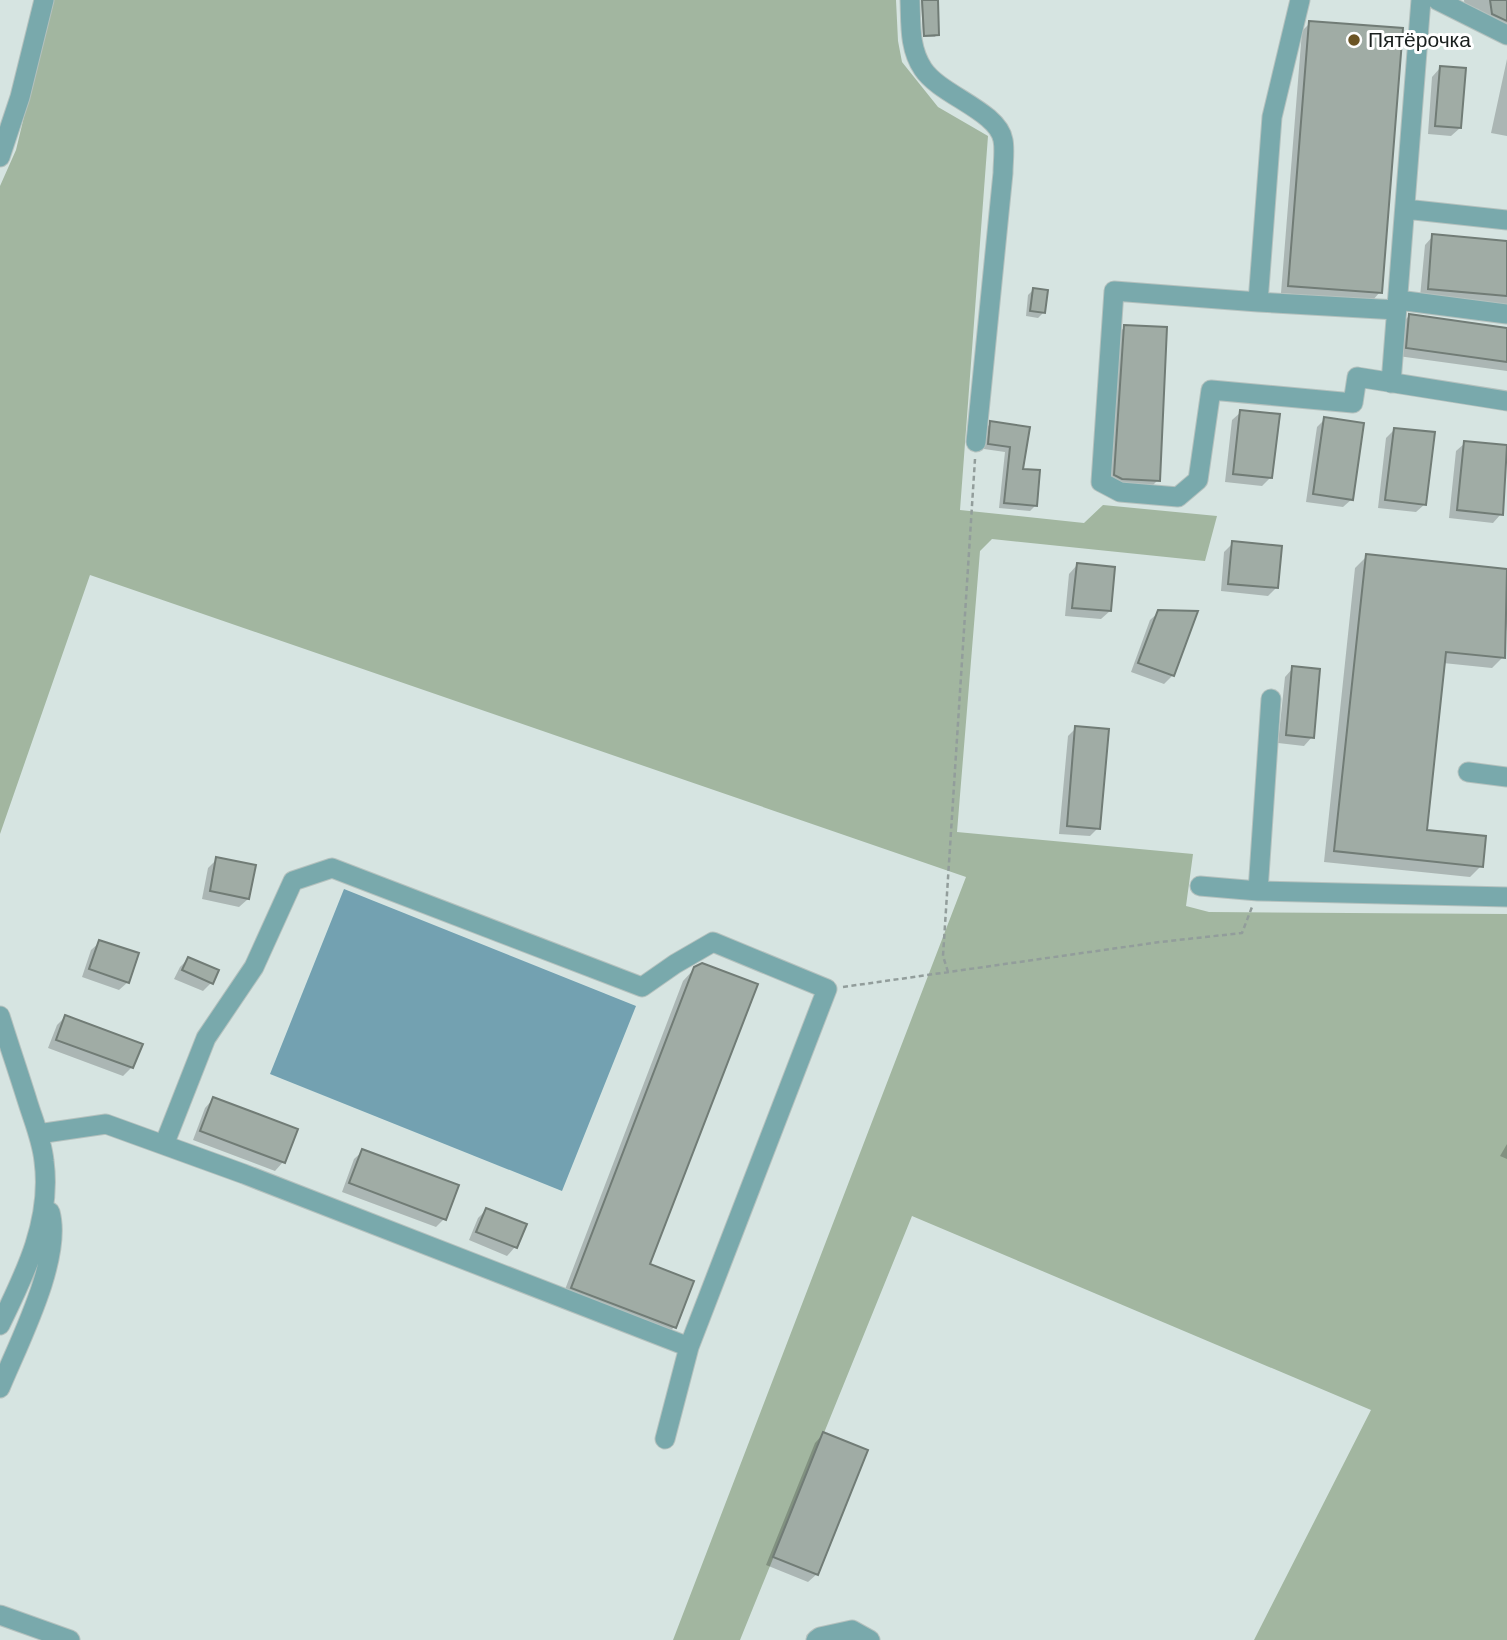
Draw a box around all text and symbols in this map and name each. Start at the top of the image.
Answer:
place label: Пятёрочка [1368,27,1471,52]
marker: Пятёрочка [1346,32,1362,48]

